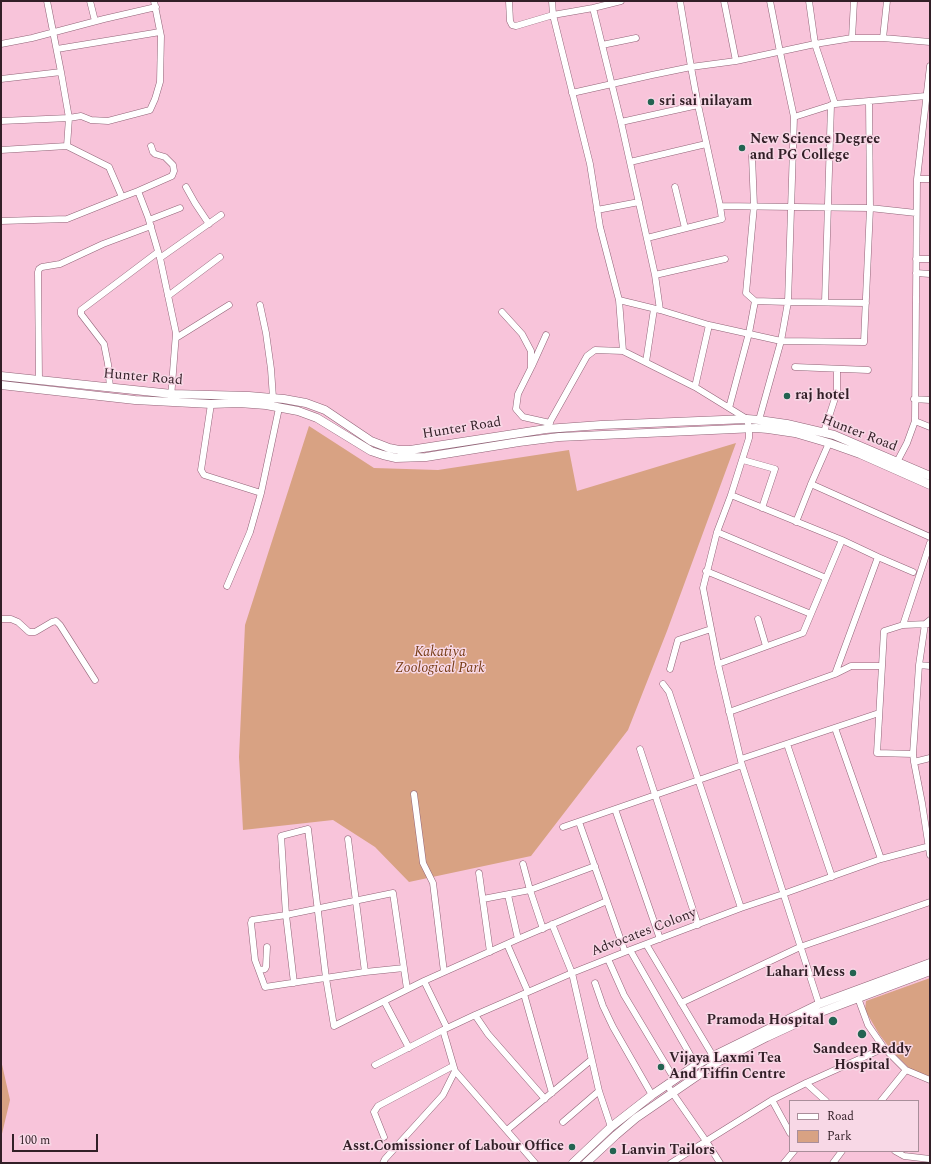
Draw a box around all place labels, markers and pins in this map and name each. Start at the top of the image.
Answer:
place label: sri sai nilayam [659,94,752,110]
marker: sri sai nilayam [646,97,656,107]
place label: New Science Degree and PG College [750,132,880,164]
marker: New Science Degree and PG College [737,143,747,153]
place label: raj hotel [795,388,849,404]
marker: raj hotel [782,391,792,401]
place label: Lahari Mess [766,965,845,981]
marker: Lahari Mess [848,968,858,978]
place label: Pramoda Hospital [706,1013,824,1029]
marker: Pramoda Hospital [827,1015,839,1027]
marker: Sandeep Reddy Hospital [856,1028,868,1040]
place label: Sandeep Reddy Hospital [813,1042,911,1074]
place label: Vijaya Laxmi Tea And Tiffin Centre [669,1051,786,1084]
marker: Vijaya Laxmi Tea And Tiffin Centre [656,1062,666,1072]
place label: Asst.Comissioner of Labour Office [342,1139,564,1155]
marker: Asst.Comissioner of Labour Office [567,1142,577,1152]
place label: Lanvin Tailors [621,1143,715,1159]
marker: Lanvin Tailors [608,1146,618,1156]

